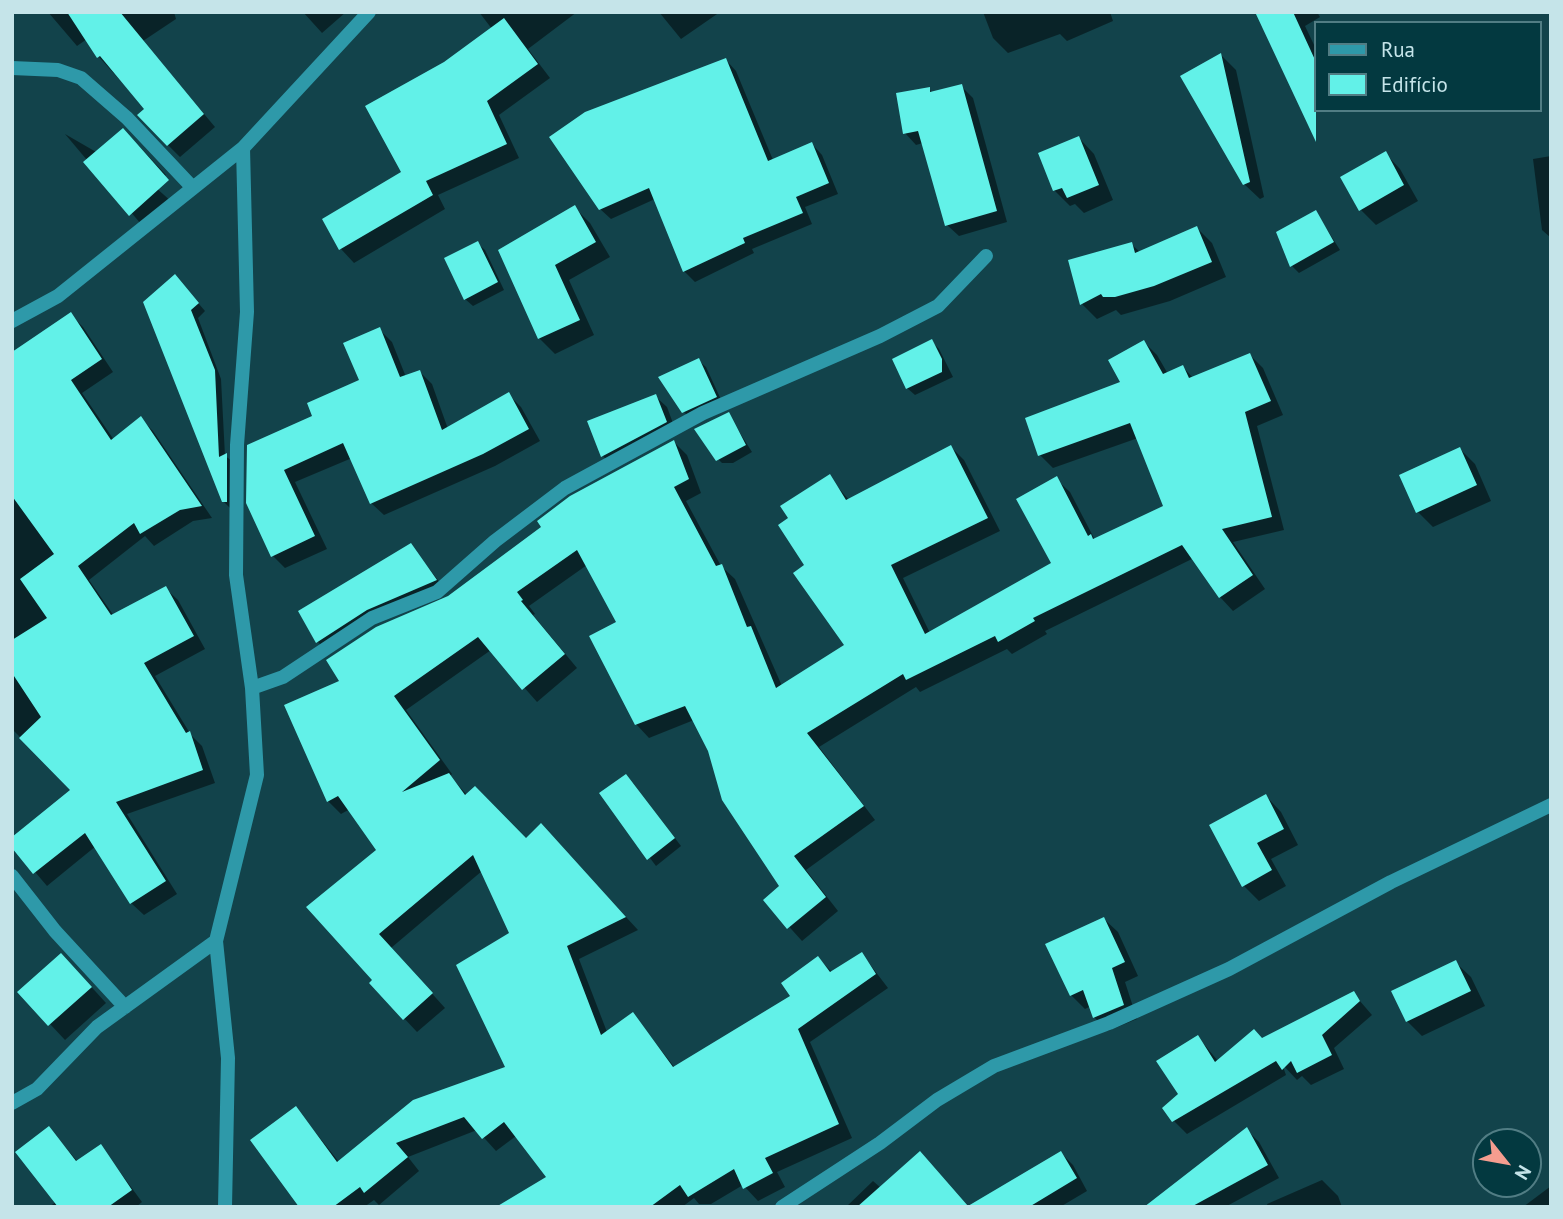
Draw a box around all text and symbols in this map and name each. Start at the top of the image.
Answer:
legend [1314,21,1542,112]
text: Rua [1381,36,1415,63]
text: Edifício [1381,71,1448,98]
north arrow [1472,1128,1542,1198]
text: N [1510,1161,1537,1184]

